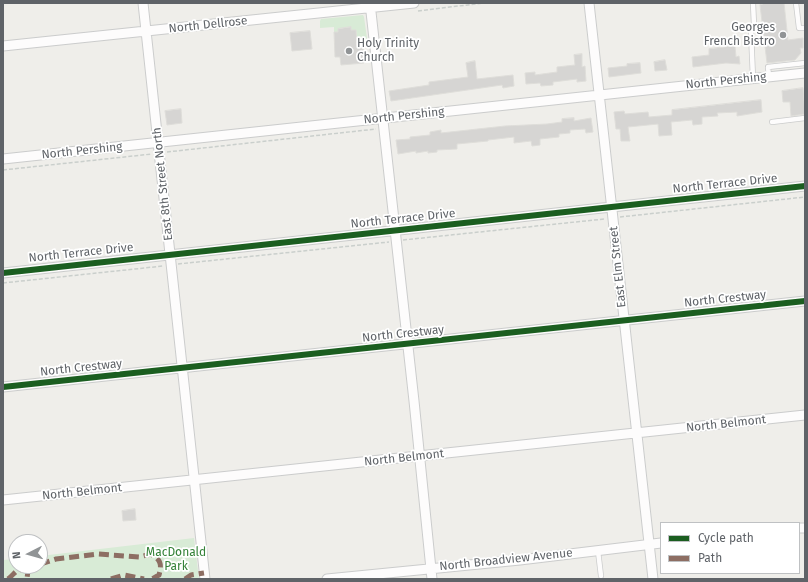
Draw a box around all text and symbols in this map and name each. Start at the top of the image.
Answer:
street label: North Dellrose [168,14,248,36]
place label: Georges French Bistro [704,21,775,49]
marker: Georges French Bistro [778,30,788,40]
place label: Holy Trinity Church [357,37,419,65]
marker: Holy Trinity Church [344,46,354,56]
street label: North Pershing [685,70,767,92]
street label: North Pershing [363,105,445,127]
street label: East 8th Street North [150,127,176,241]
street label: North Pershing [41,140,123,162]
street label: North Terrace Drive [672,171,778,197]
street label: North Terrace Drive [350,206,456,232]
street label: East Elm Street [607,226,629,308]
street label: North Terrace Drive [28,240,134,266]
street label: North Crestway [683,288,767,310]
street label: North Crestway [361,323,445,345]
street label: North Crestway [39,357,123,379]
street label: North Belmont [685,413,767,435]
street label: North Belmont [363,447,445,469]
street label: North Belmont [41,481,123,503]
legend [660,522,800,574]
text: Cycle path [698,531,754,545]
north arrow [8,534,48,574]
park label: MacDonald Park [146,546,206,574]
street label: North Broadview Avenue [439,546,573,574]
text: N [10,551,23,560]
text: Path [698,551,722,565]

